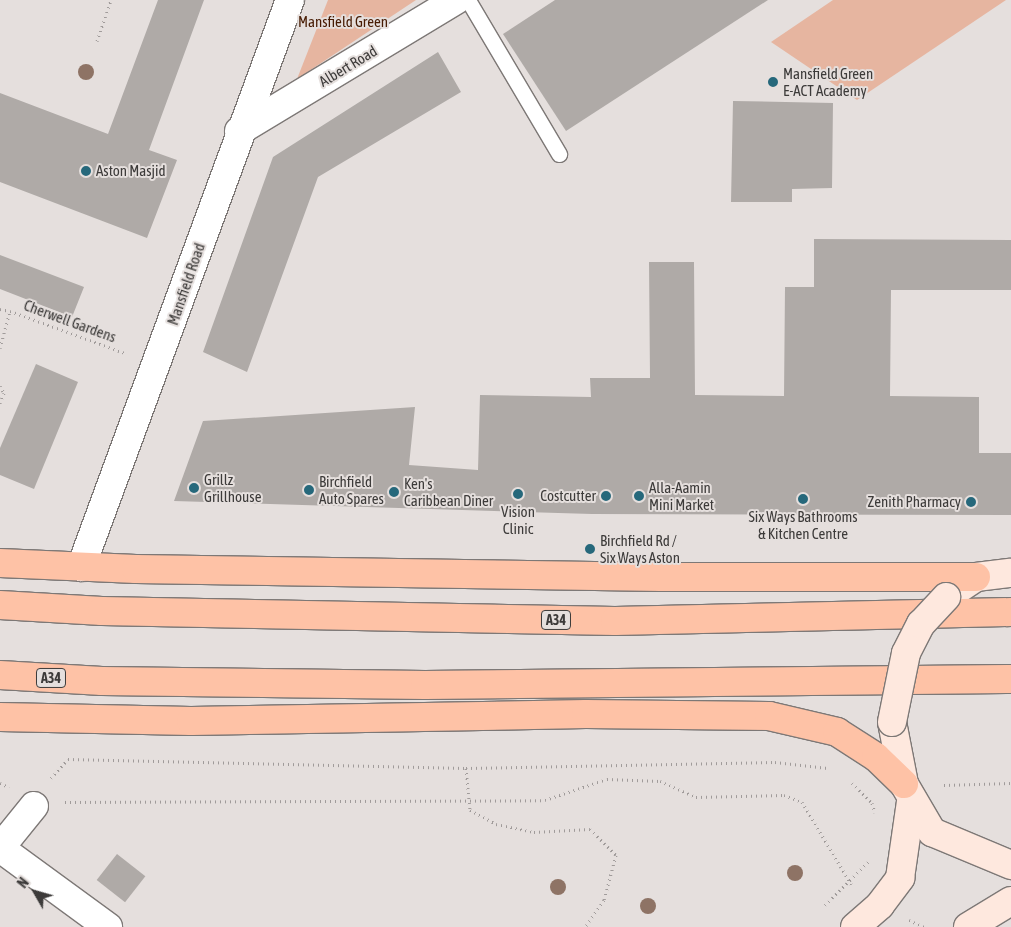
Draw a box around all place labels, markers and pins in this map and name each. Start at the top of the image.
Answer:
place label: Mansfield Green E-ACT Academy [783,64,873,99]
marker: Mansfield Green E-ACT Academy [767,76,779,88]
place label: Aston Masjid [96,162,166,180]
marker: Aston Masjid [80,165,92,177]
place label: Grillz Grillhouse [204,470,261,505]
place label: Birchfield Auto Spares [319,472,384,507]
place label: Ken's Caribbean Diner [404,474,493,509]
place label: Alla-Aamin Mini Market [649,478,714,513]
marker: Grillz Grillhouse [188,482,200,494]
marker: Birchfield Auto Spares [303,484,315,496]
marker: Ken's Caribbean Diner [388,486,400,498]
place label: Costcutter [540,487,596,505]
marker: Vision Clinic [512,488,524,500]
marker: Costcutter [600,490,612,502]
marker: Alla-Aamin Mini Market [633,490,645,502]
marker: Six Ways Bathrooms & Kitchen Centre [797,493,809,505]
place label: Zenith Pharmacy [868,493,961,511]
marker: Zenith Pharmacy [965,496,977,508]
place label: Vision Clinic [501,502,535,537]
place label: Six Ways Bathrooms & Kitchen Centre [748,507,858,542]
place label: Birchfield Rd / Six Ways Aston [600,531,680,566]
marker: Birchfield Rd / Six Ways Aston [584,543,596,555]

